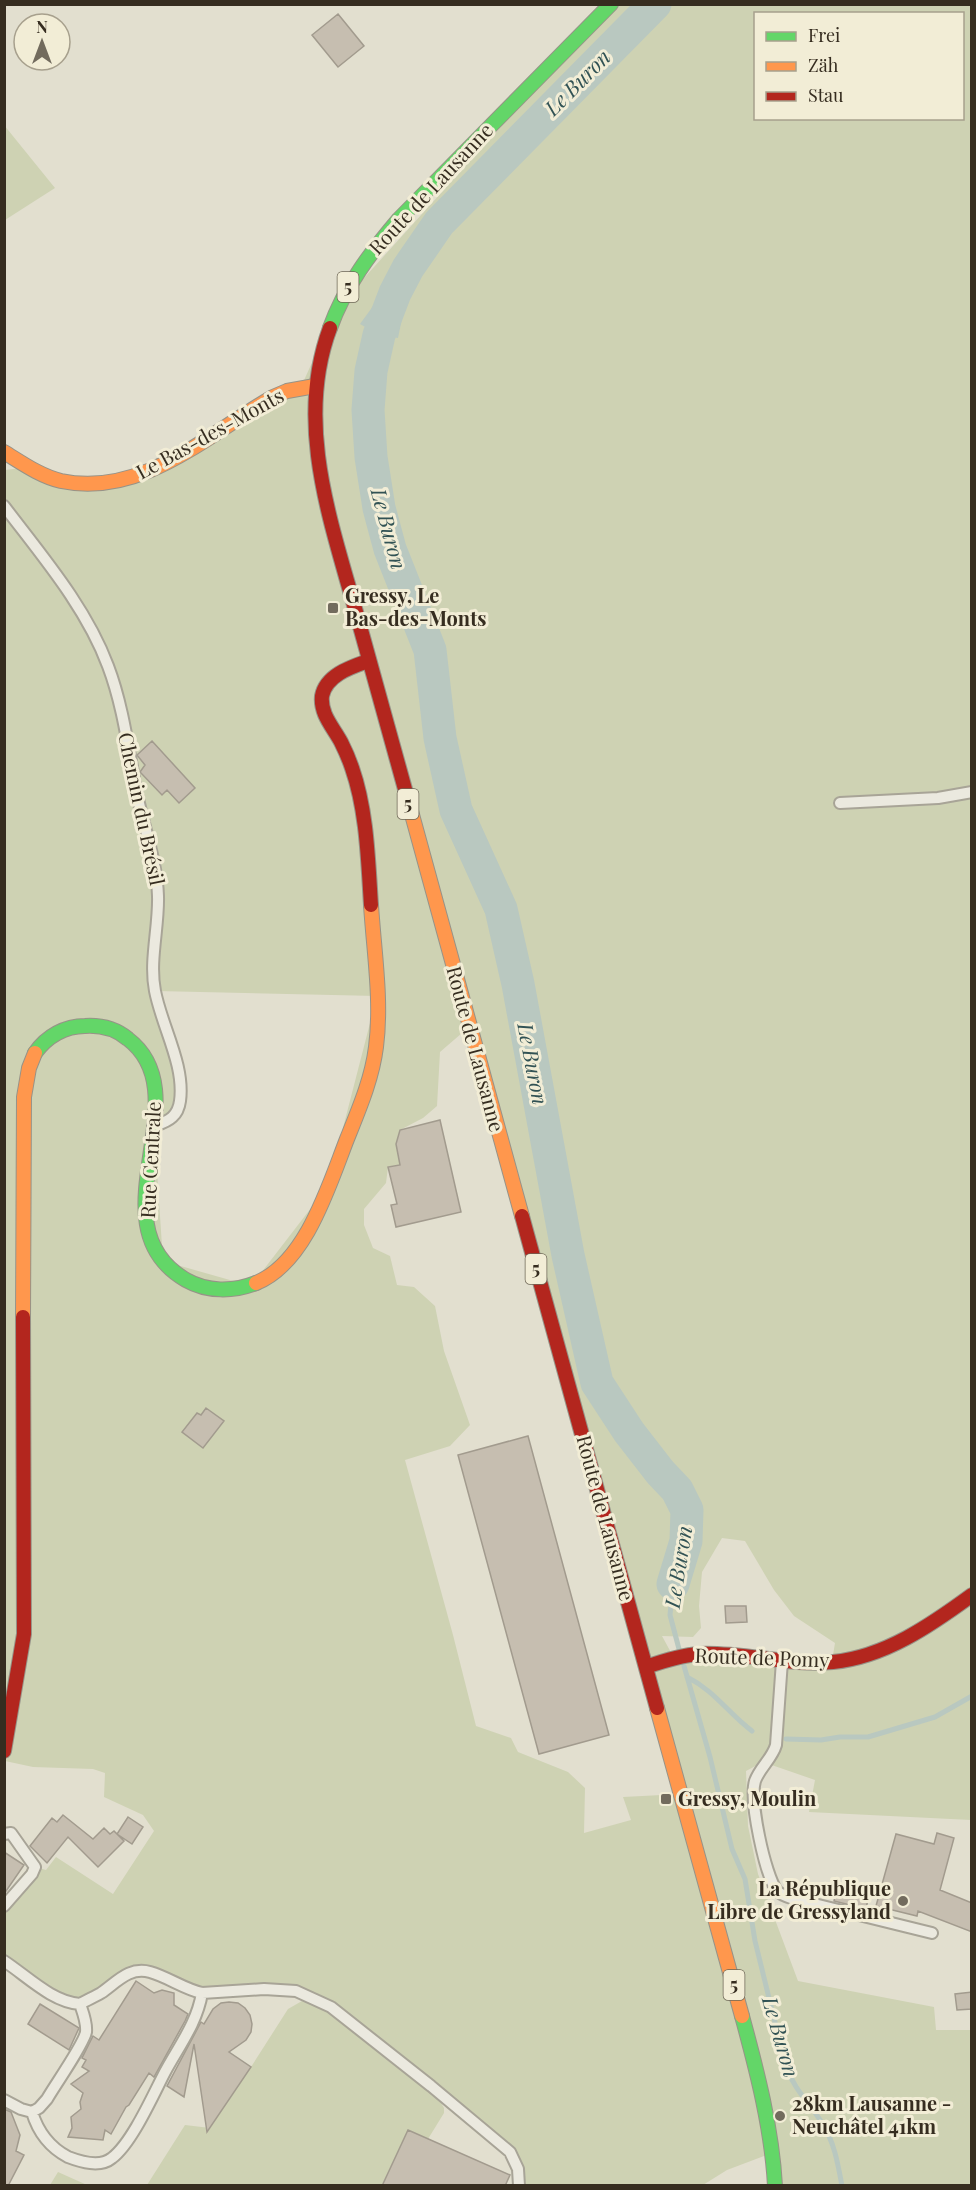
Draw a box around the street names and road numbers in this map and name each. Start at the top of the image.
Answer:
street label: Route de Lausanne [362,116,498,260]
road number: 5 [338,272,358,302]
street label: Le Bas-des-Monts [131,381,288,484]
street label: Chemin du Brésil [113,730,172,888]
road number: 5 [398,789,418,819]
street label: Route de Lausanne [441,963,512,1135]
street label: Rue Centrale [133,1101,166,1219]
road number: 5 [526,1254,546,1284]
street label: Route de Lausanne [571,1432,642,1604]
street label: Route de Pomy [694,1641,830,1672]
road number: 5 [724,1970,744,2000]

